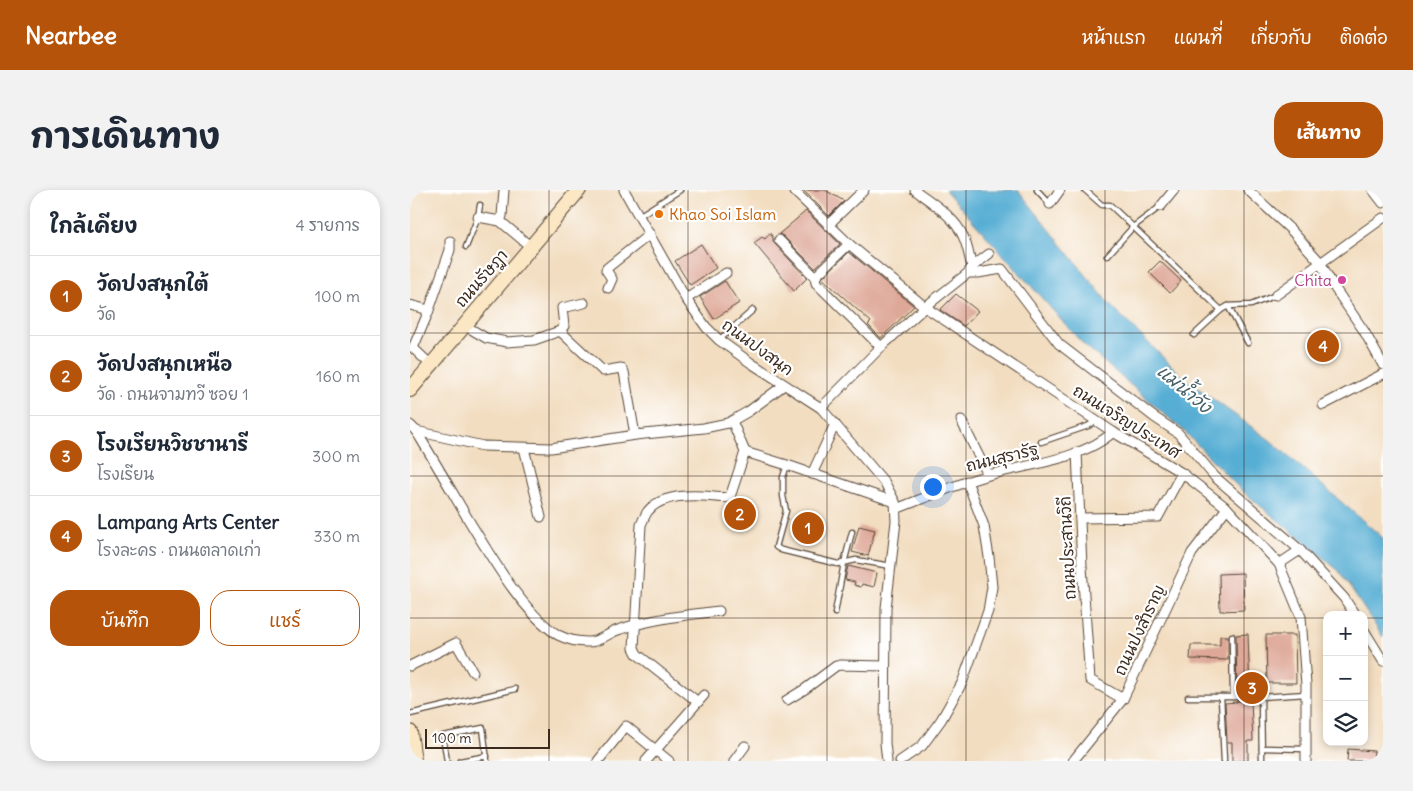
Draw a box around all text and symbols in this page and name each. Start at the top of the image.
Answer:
text: Nearbee [25,20,117,50]
text: หน้าแรก [1082,26,1146,49]
text: แผนที่ [1174,26,1222,49]
text: เกี่ยวกับ [1250,26,1312,49]
text: ติดต่อ [1340,26,1388,49]
button: เส้นทาง [1274,102,1383,158]
text: การเดินทาง [30,113,220,157]
place label: Khao Soi Islam [669,204,776,224]
marker: Khao Soi Islam [653,208,665,220]
text: ใกล้เคียง [50,212,137,239]
text: 4 รายการ [296,215,360,235]
street label: ถนนรัษฎา [450,245,513,312]
place label: Chita [1294,270,1332,290]
text: วัดปงสนุกใต้ [97,272,208,296]
marker: Chita [1336,274,1348,286]
text: 1 [63,286,69,306]
text: 100 m [315,286,360,306]
text: วัด [97,304,116,324]
street label: ถนนปงสนุก [717,314,798,382]
pin: 4 [1307,327,1339,365]
text: วัดปงสนุกเหนือ [97,352,232,376]
water label: แม่น้ำวัง [1153,356,1221,419]
text: 2 [62,366,70,386]
text: 160 m [316,366,360,386]
street label: ถนนเจริญประเทศ [1069,380,1186,463]
text: วัด · ถนนจามทวี ซอย 1 [97,384,249,404]
text: โรงเรียนวิชชานารี [97,432,248,456]
street label: ถนนสุรารัฐ [964,438,1041,479]
text: 3 [61,446,71,466]
text: 300 m [312,446,360,466]
text: โรงเรียน [97,464,154,484]
your location [920,474,946,500]
pin: 2 [724,495,756,533]
street label: ถนนประสานวิถี [1054,496,1080,600]
pin: 1 [792,509,824,547]
text: Lampang Arts Center [97,510,279,534]
text: 4 [61,526,71,546]
text: 330 m [313,526,360,546]
text: โรงละคร · ถนนตลาดเก่า [97,540,261,560]
street label: ถนนปงสำราญ [1109,581,1169,679]
button: บันทึก [50,590,200,646]
button: แชร์ [210,590,360,646]
map controls [1323,611,1368,746]
button: + [1323,611,1368,656]
button: − [1323,656,1368,701]
pin: 3 [1236,669,1268,707]
button: layers [1323,701,1368,746]
scale bar [425,726,550,749]
text: 100 m [432,729,472,747]

